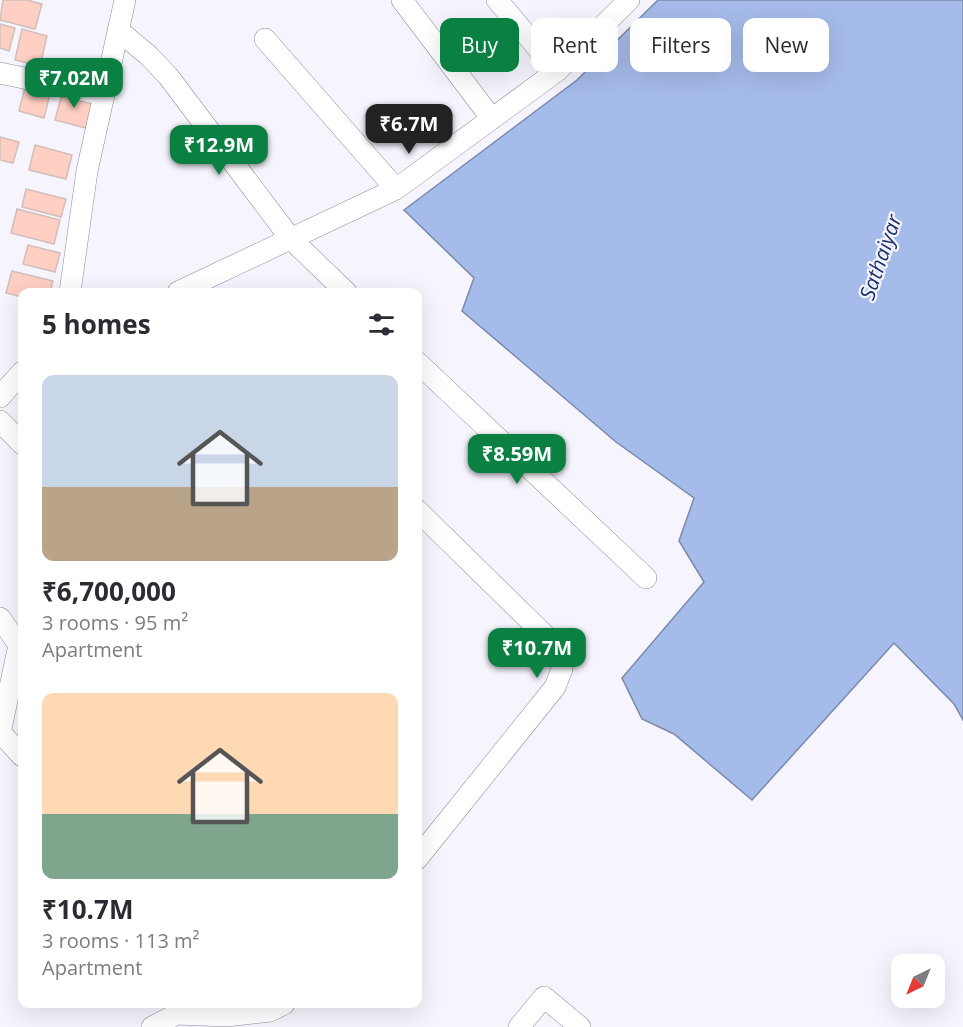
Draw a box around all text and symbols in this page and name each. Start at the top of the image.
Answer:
chip: Buy [440,18,519,72]
chip: Rent [531,18,618,72]
chip: Filters [630,18,731,72]
chip: New [743,18,829,72]
pin: ₹7.02M [25,58,123,109]
text: ₹7.02M [39,64,109,91]
pin: ₹6.7M [367,104,451,155]
text: ₹6.7M [380,110,438,137]
pin: ₹12.9M [170,125,268,176]
text: ₹12.9M [184,131,254,158]
water label: Sathaiyar [852,210,908,303]
text: 5 homes [42,306,151,342]
icon: filters [365,308,398,341]
icon: home [166,414,274,522]
pin: ₹8.59M [468,434,566,485]
text: ₹8.59M [482,440,552,467]
text: ₹6,700,000 [42,573,176,609]
text: 3 rooms · 95 m² [42,609,188,636]
pin: ₹10.7M [488,628,586,679]
text: ₹10.7M [502,634,572,661]
text: Apartment [42,636,142,663]
icon: home [166,732,274,840]
text: ₹10.7M [42,891,133,927]
text: 3 rooms · 113 m² [42,927,200,954]
text: Apartment [42,954,142,981]
north arrow [891,954,945,1008]
map controls [891,954,945,1008]

